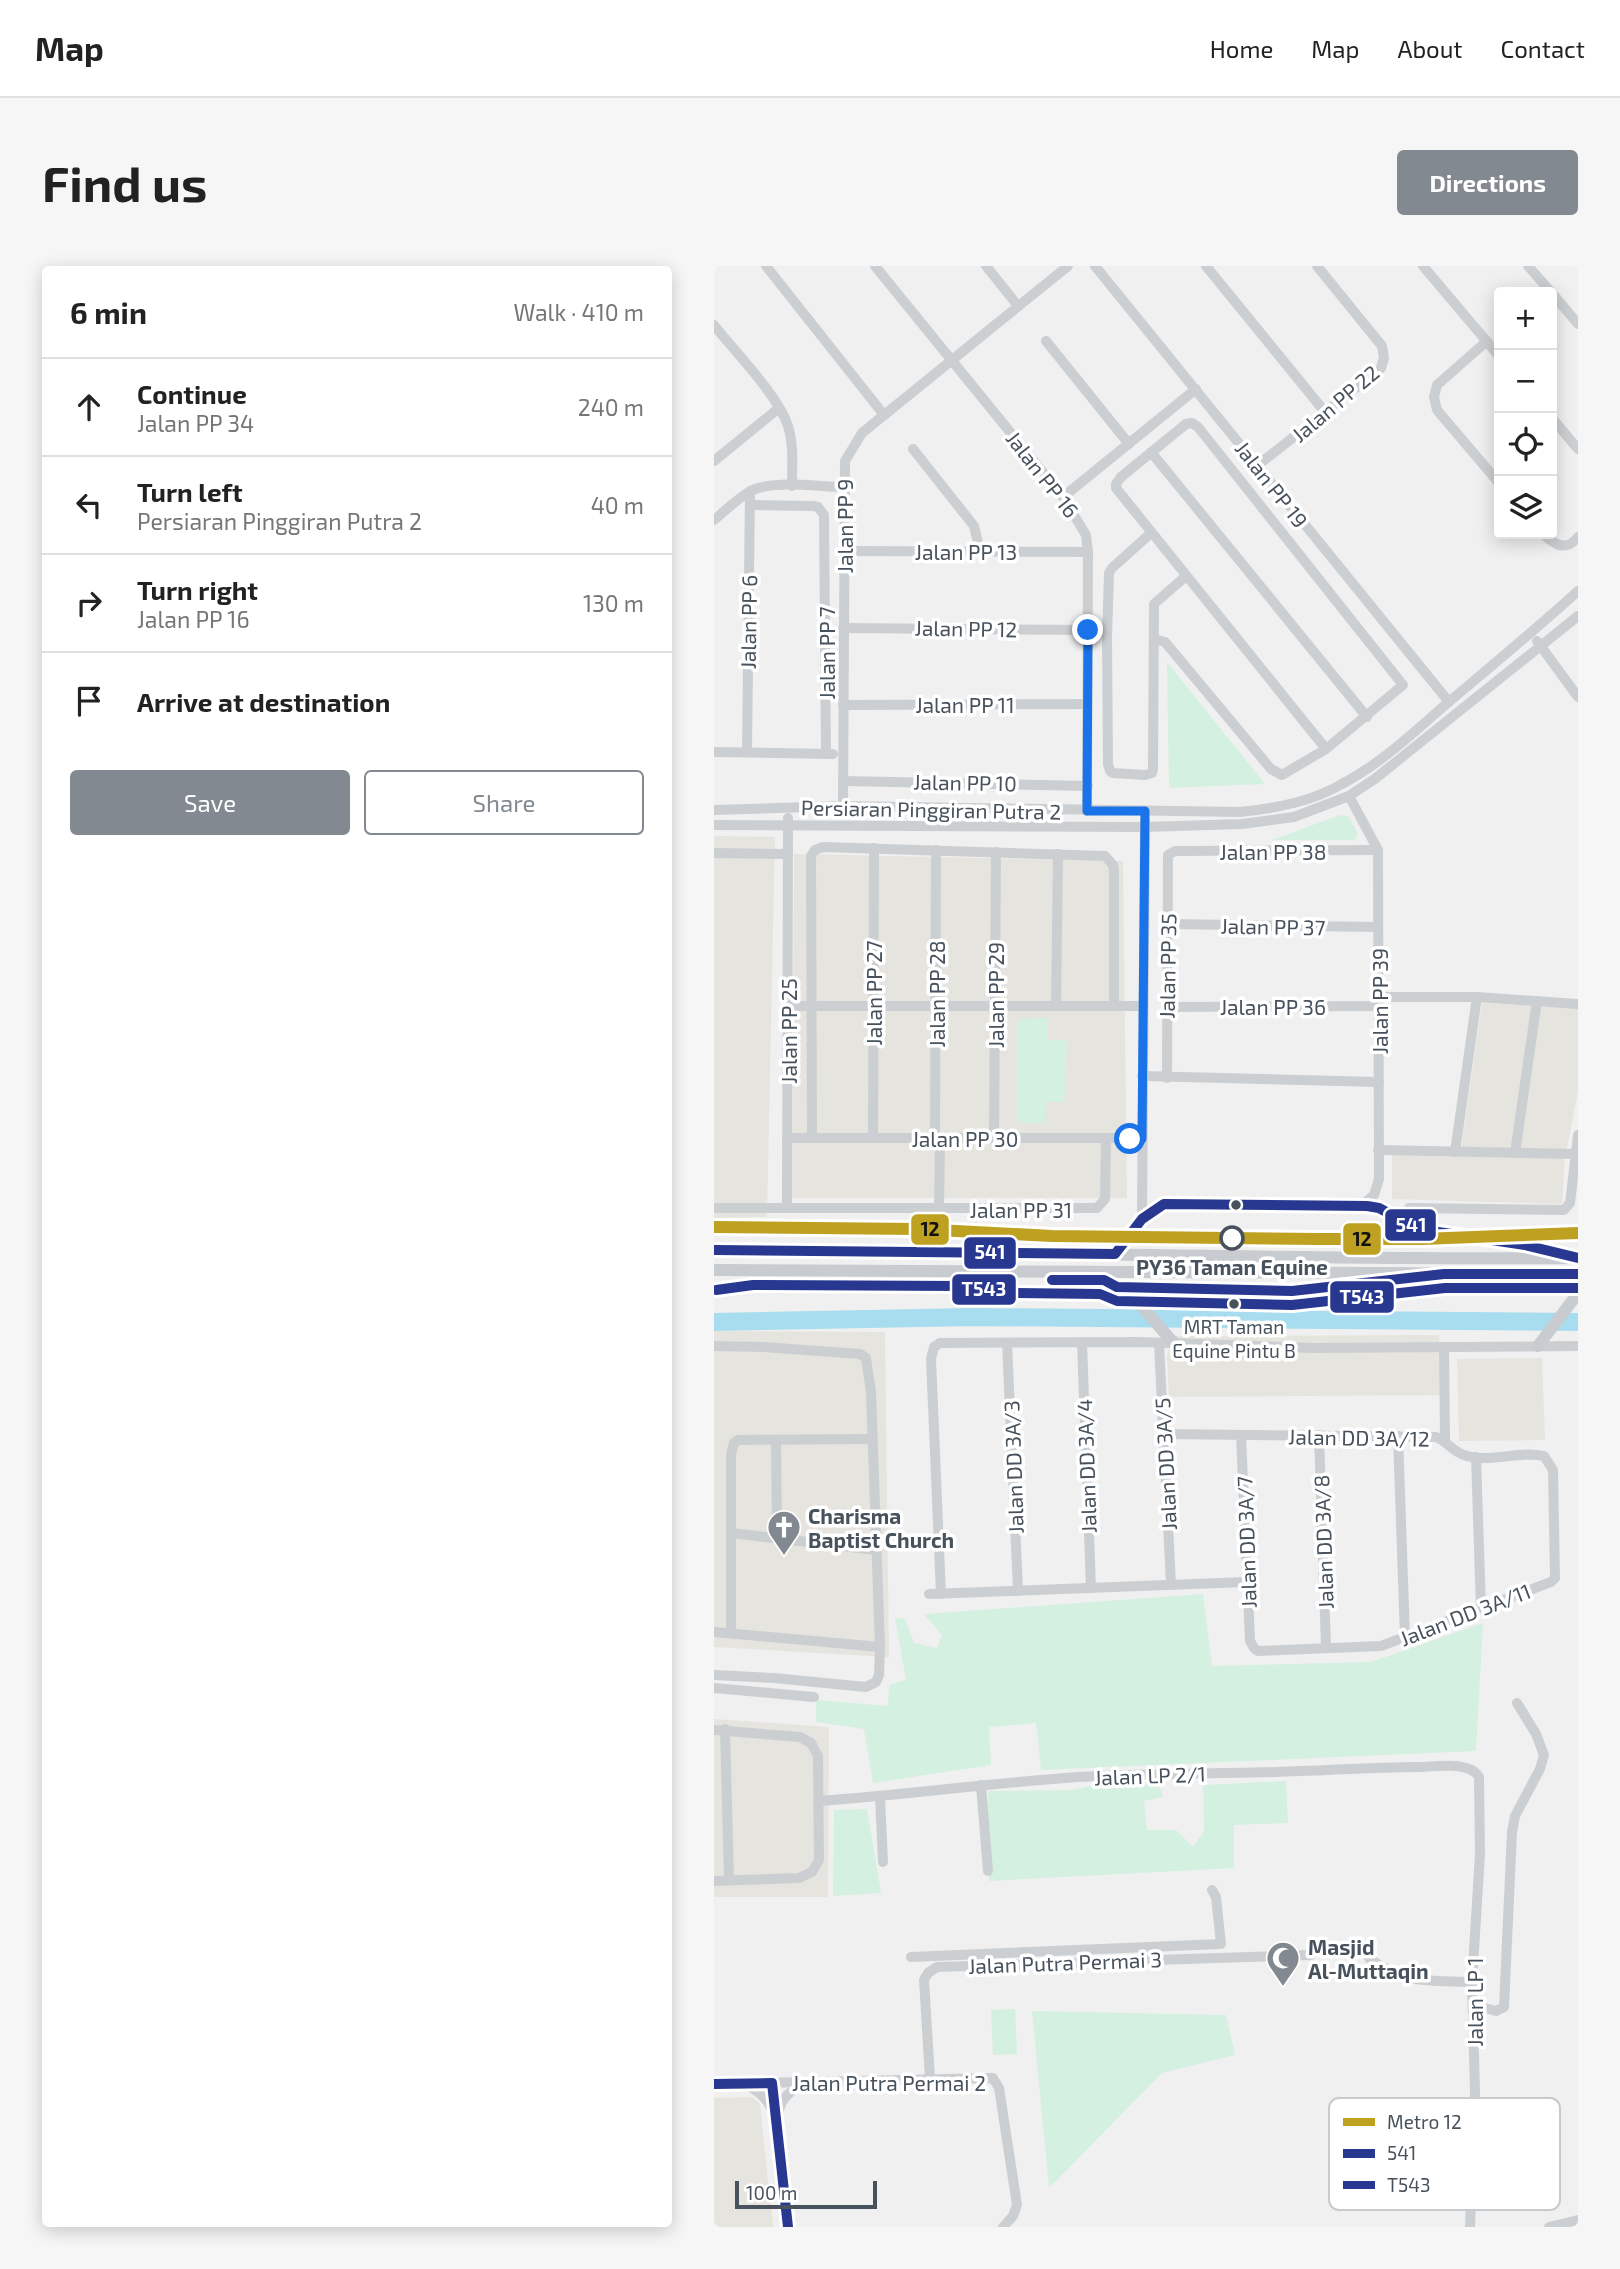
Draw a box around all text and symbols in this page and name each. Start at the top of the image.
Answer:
text: Map [35,28,104,68]
text: Home [1210,34,1273,63]
text: Map [1311,34,1359,63]
text: About [1397,34,1463,63]
text: Contact [1501,34,1585,63]
button: Directions [1397,150,1578,215]
text: Find us [42,153,207,212]
map controls [1494,287,1557,539]
button: + [1494,287,1557,350]
text: 6 min [70,294,147,330]
text: Walk · 410 m [513,298,644,326]
button: − [1494,350,1557,413]
street label: Jalan PP 22 [1286,359,1384,447]
text: Continue [137,378,247,409]
icon: ahead [70,388,108,426]
text: 240 m [578,393,644,421]
text: Jalan PP 34 [137,409,254,437]
button: locate [1494,413,1557,476]
street label: Jalan PP 16 [1002,426,1084,522]
street label: Jalan PP 19 [1231,436,1313,532]
text: Turn left [137,476,243,507]
button: layers [1494,476,1557,539]
street label: Jalan PP 9 [832,479,857,573]
icon: left [70,486,108,524]
text: 40 m [591,491,644,519]
text: Persiaran Pinggiran Putra 2 [137,507,422,535]
street label: Jalan PP 13 [915,539,1017,564]
text: Turn right [137,574,258,605]
street label: Jalan PP 6 [735,575,761,669]
icon: right [70,584,108,622]
text: 130 m [583,589,644,617]
text: Jalan PP 16 [137,605,250,633]
street label: Jalan PP 7 [814,606,839,700]
route end [1072,614,1103,645]
street label: Jalan PP 12 [915,615,1017,641]
icon: arrive [70,682,108,720]
text: Arrive at destination [137,686,390,717]
street label: Jalan PP 11 [915,692,1015,717]
street label: Jalan PP 10 [913,769,1017,795]
button: Save [70,770,350,835]
button: Share [364,770,644,835]
street label: Persiaran Pinggiran Putra 2 [801,794,1061,824]
street label: Jalan PP 38 [1220,839,1326,864]
street label: Jalan PP 35 [1154,913,1180,1019]
street label: Jalan PP 37 [1220,913,1326,939]
street label: Jalan PP 27 [861,940,886,1045]
street label: Jalan PP 28 [924,941,949,1047]
street label: Jalan PP 29 [983,942,1008,1048]
street label: Jalan PP 39 [1367,948,1392,1054]
street label: Jalan PP 25 [776,978,801,1084]
street label: Jalan PP 36 [1220,994,1326,1019]
route start [1114,1123,1145,1154]
street label: Jalan PP 30 [912,1126,1018,1151]
street label: Jalan PP 31 [970,1197,1072,1222]
unlabelled marker [1229,1198,1243,1212]
line badge: 541 [1384,1208,1437,1242]
line badge: 12 [910,1213,950,1246]
text: 541 [1396,1213,1426,1236]
text: 12 [920,1217,940,1240]
line badge: 12 [1342,1222,1382,1256]
marker: PY36 Taman Equine [1220,1226,1244,1250]
text: 12 [1352,1227,1372,1250]
line badge: 541 [963,1236,1017,1270]
text: 541 [975,1240,1005,1263]
place label: PY36 Taman Equine [1136,1254,1328,1279]
line badge: T543 [951,1273,1017,1306]
text: T543 [962,1277,1006,1300]
line badge: T543 [1329,1280,1395,1314]
text: T543 [1340,1285,1384,1308]
marker: MRT Taman Equine Pintu B [1227,1297,1241,1311]
place label: MRT Taman Equine Pintu B [1172,1315,1296,1362]
street label: Jalan DD 3A/5 [1149,1397,1181,1531]
street label: Jalan DD 3A/4 [1071,1398,1101,1534]
street label: Jalan DD 3A/3 [998,1400,1028,1534]
street label: Jalan DD 3A/12 [1288,1423,1430,1451]
street label: Jalan DD 3A/8 [1308,1474,1338,1610]
street label: Jalan DD 3A/7 [1231,1475,1261,1609]
place label: Charisma Baptist Church [808,1503,954,1552]
church icon: Charisma Baptist Church [765,1508,803,1557]
street label: Jalan DD 3A/11 [1396,1578,1534,1650]
street label: Jalan LP 2/1 [1094,1761,1206,1789]
place label: Masjid Al-Muttaqin [1308,1934,1429,1983]
mosque icon: Masjid Al-Muttaqin [1264,1939,1302,1988]
street label: Jalan Putra Permai 3 [968,1946,1162,1978]
street label: Jalan LP 1 [1462,1957,1487,2047]
street label: Jalan Putra Permai 2 [792,2070,986,2095]
legend [1329,2098,1560,2210]
text: Metro 12 [1387,2110,1462,2133]
text: 541 [1387,2141,1416,2164]
text: T543 [1387,2173,1430,2196]
scale bar [735,2178,877,2210]
text: 100 m [746,2181,797,2204]

